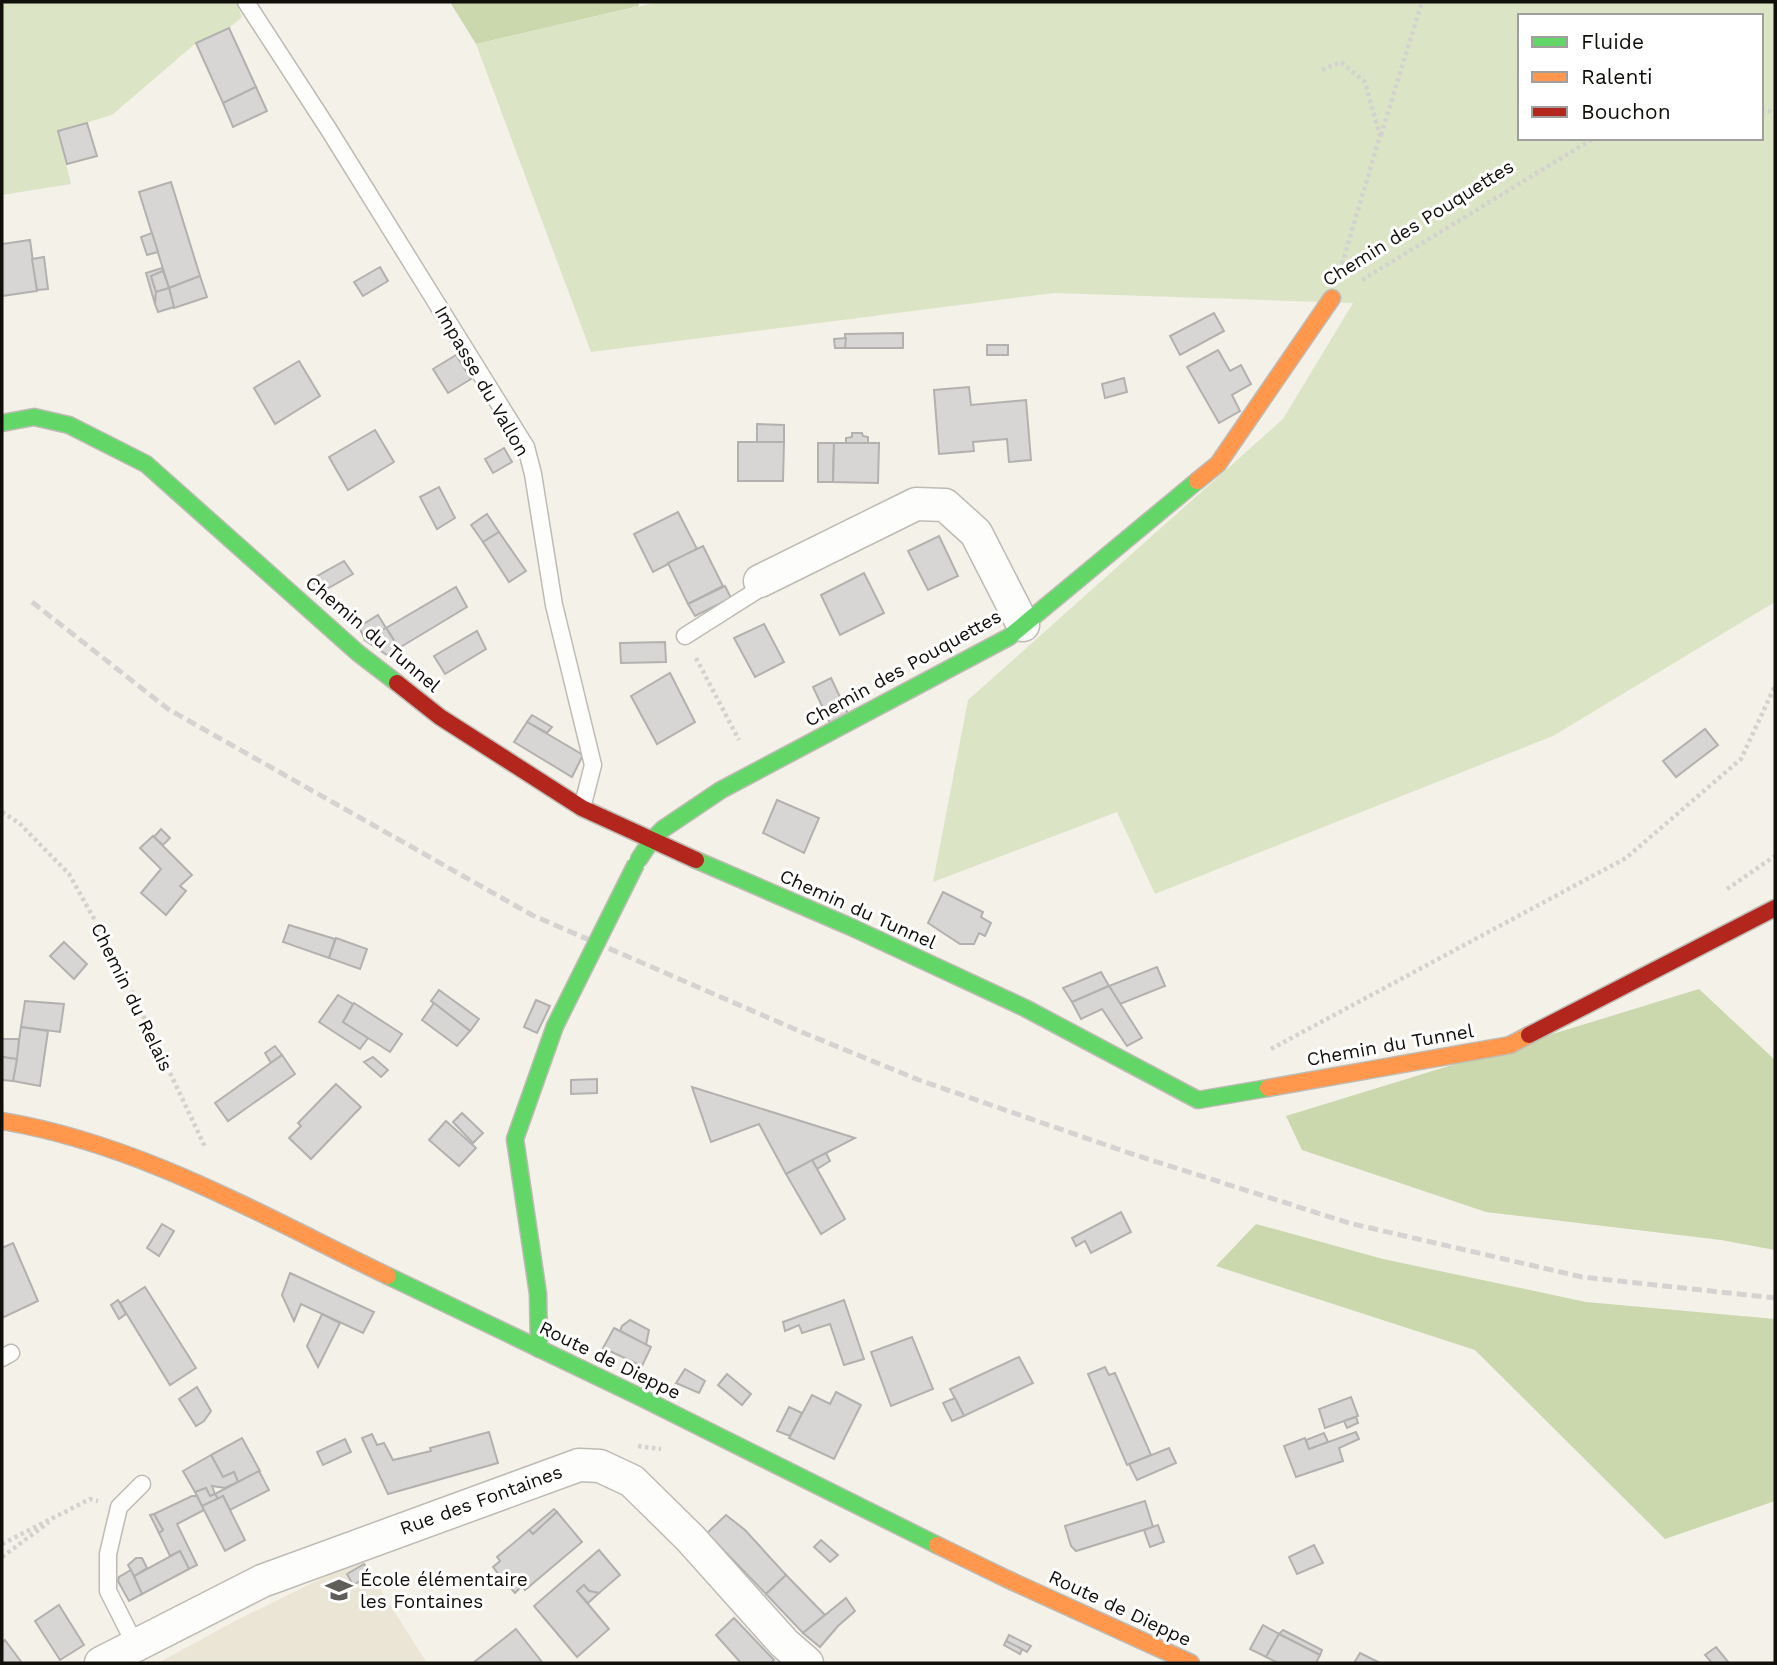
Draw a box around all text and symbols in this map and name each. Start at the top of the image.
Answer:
legend [1518,14,1763,140]
text: Fluide [1581,29,1644,54]
text: Ralenti [1581,64,1653,89]
text: Bouchon [1581,99,1671,124]
street label: Chemin des Pouquettes [1318,155,1518,291]
street label: Impasse du Vallon [430,302,534,460]
street label: Chemin du Tunnel [301,571,445,697]
street label: Chemin des Pouquettes [801,604,1005,732]
street label: Chemin du Tunnel [776,864,940,954]
street label: Chemin du Relais [86,919,178,1075]
street label: Chemin du Tunnel [1305,1019,1475,1071]
street label: Route de Dieppe [535,1316,685,1404]
street label: Rue des Fontaines [397,1460,565,1540]
street label: Route de Dieppe [1045,1565,1195,1651]
place label: École élémentaire les Fontaines [360,1568,528,1613]
school or university icon: École élémentaire les Fontaines [324,1575,354,1605]

